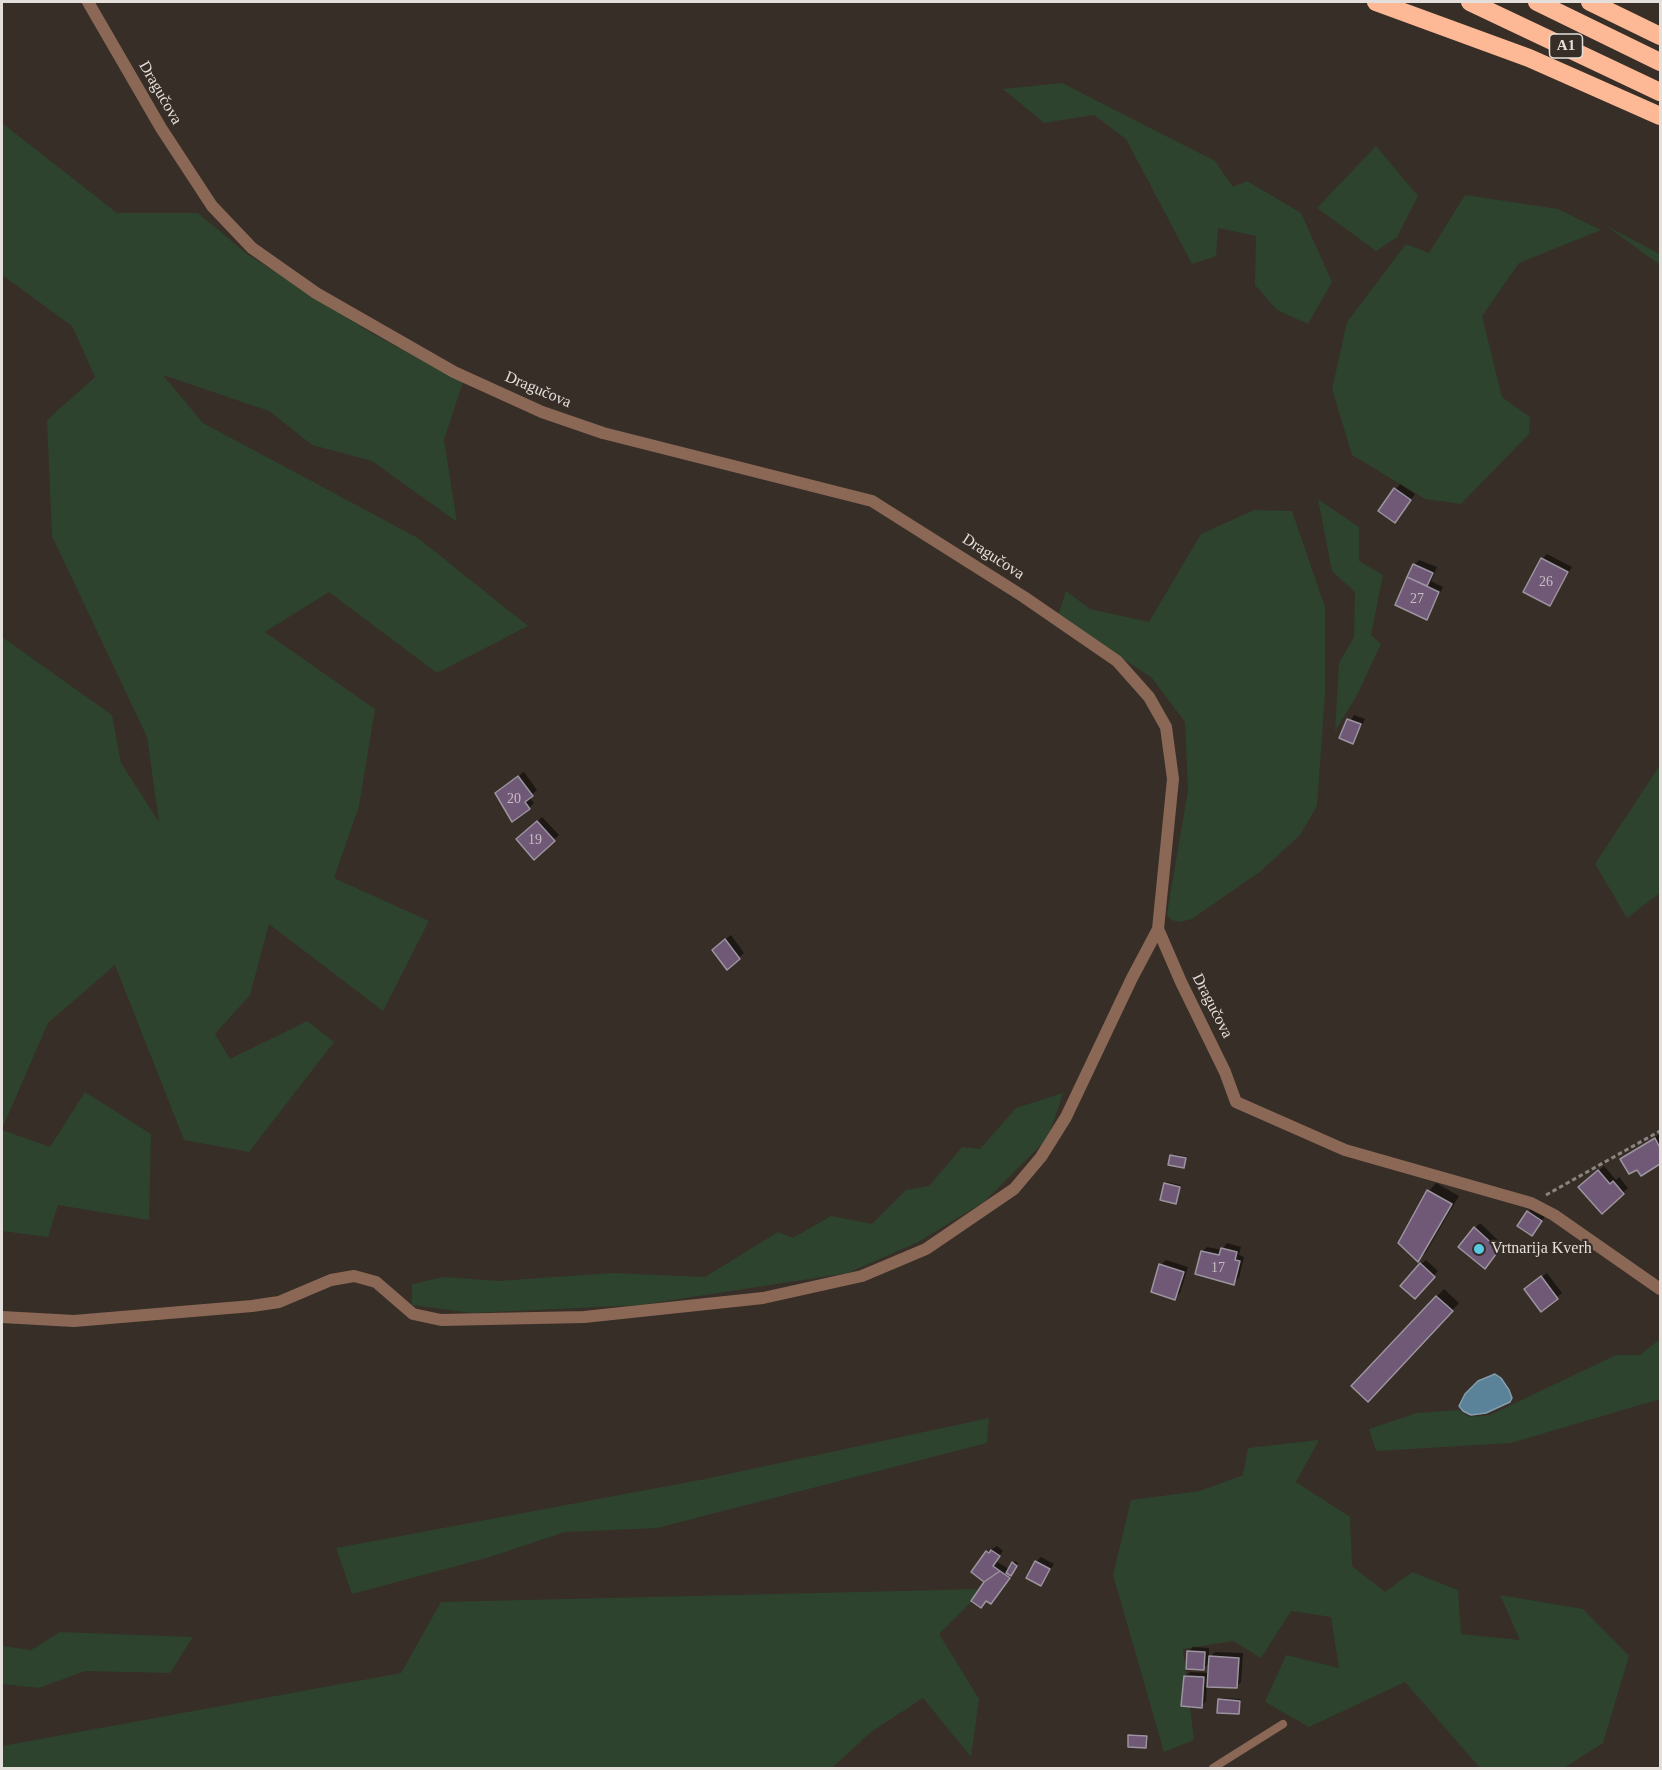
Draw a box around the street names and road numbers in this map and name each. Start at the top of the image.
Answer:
road number: A1 [1550,34,1582,58]
street label: Dragučova [134,58,186,128]
street label: Dragučova [502,367,574,413]
street label: Dragučova [958,530,1028,584]
street label: Dragučova [1188,970,1236,1042]

